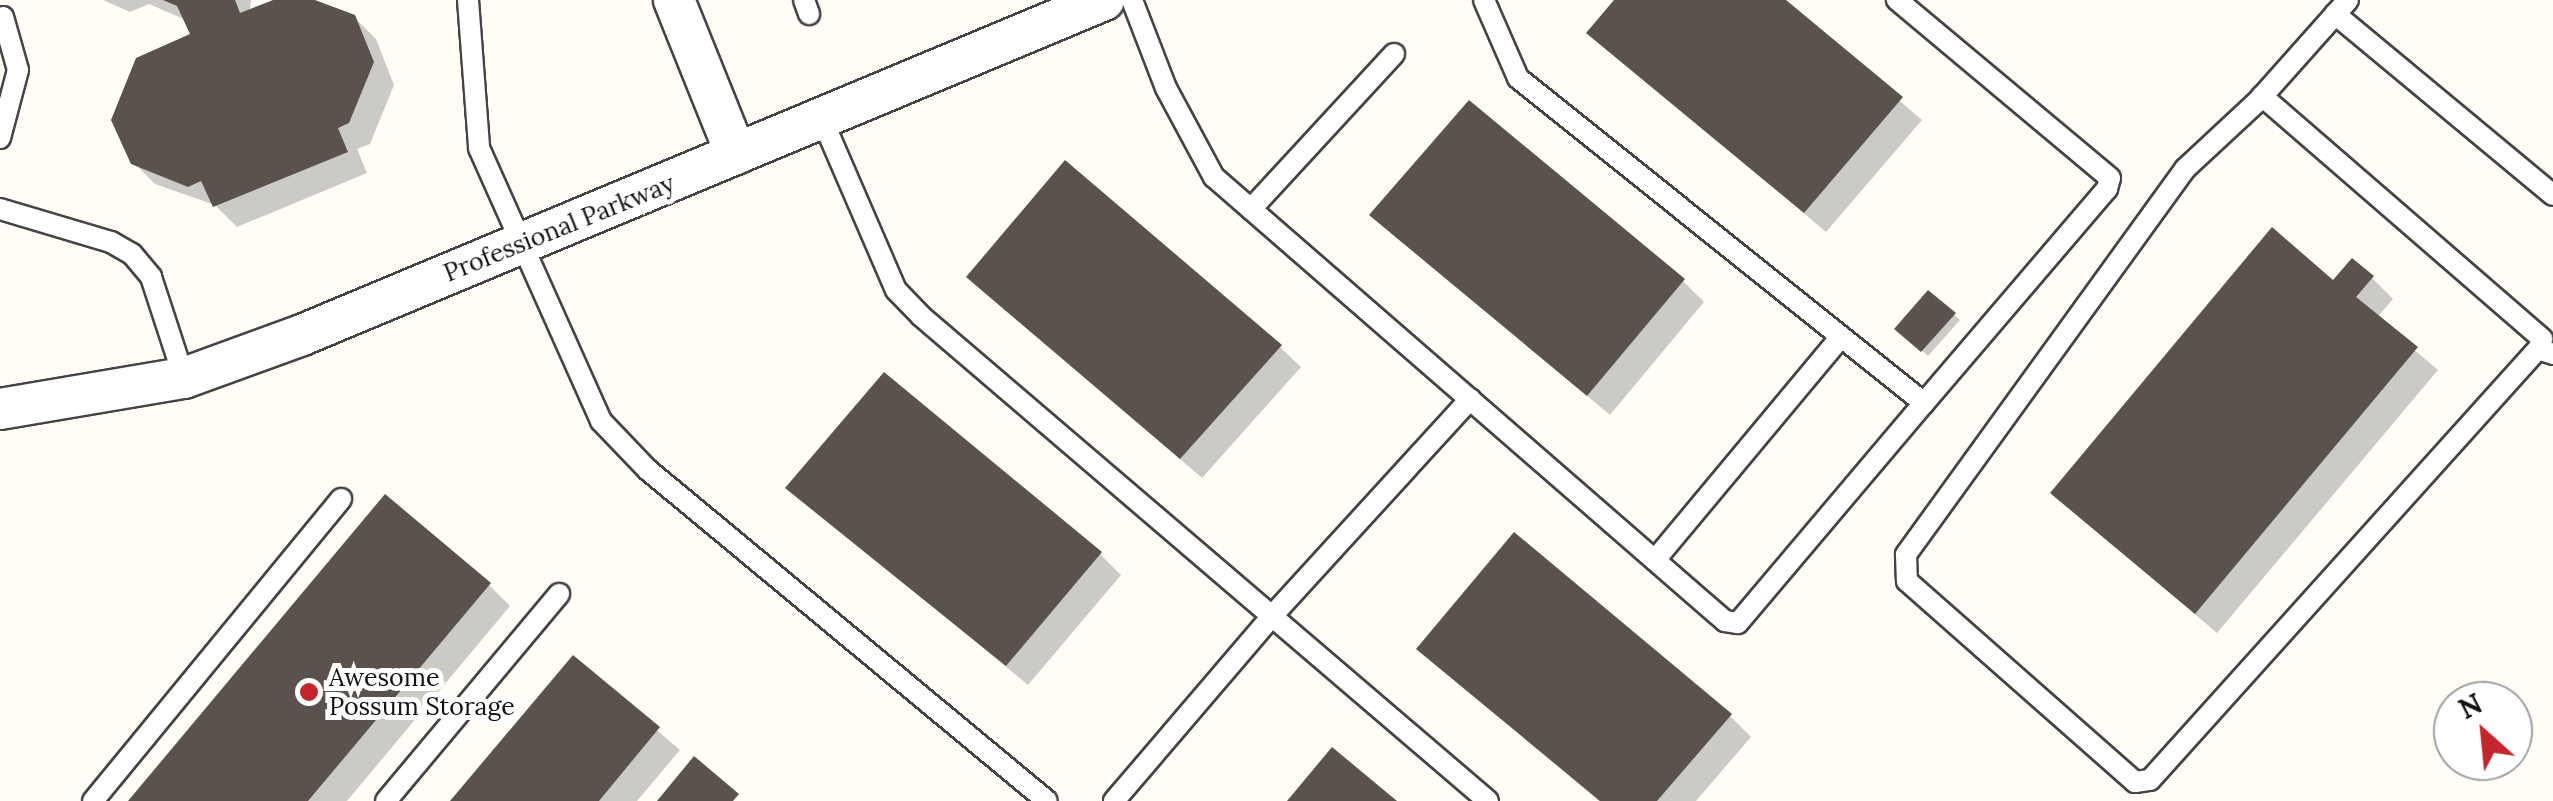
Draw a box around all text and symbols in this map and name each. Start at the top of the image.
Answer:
street label: Professional Parkway [439,168,679,288]
place label: Awesome Possum Storage [329,663,515,722]
marker: Awesome Possum Storage [298,681,320,703]
north arrow [2433,681,2533,781]
text: N [2452,685,2488,727]

